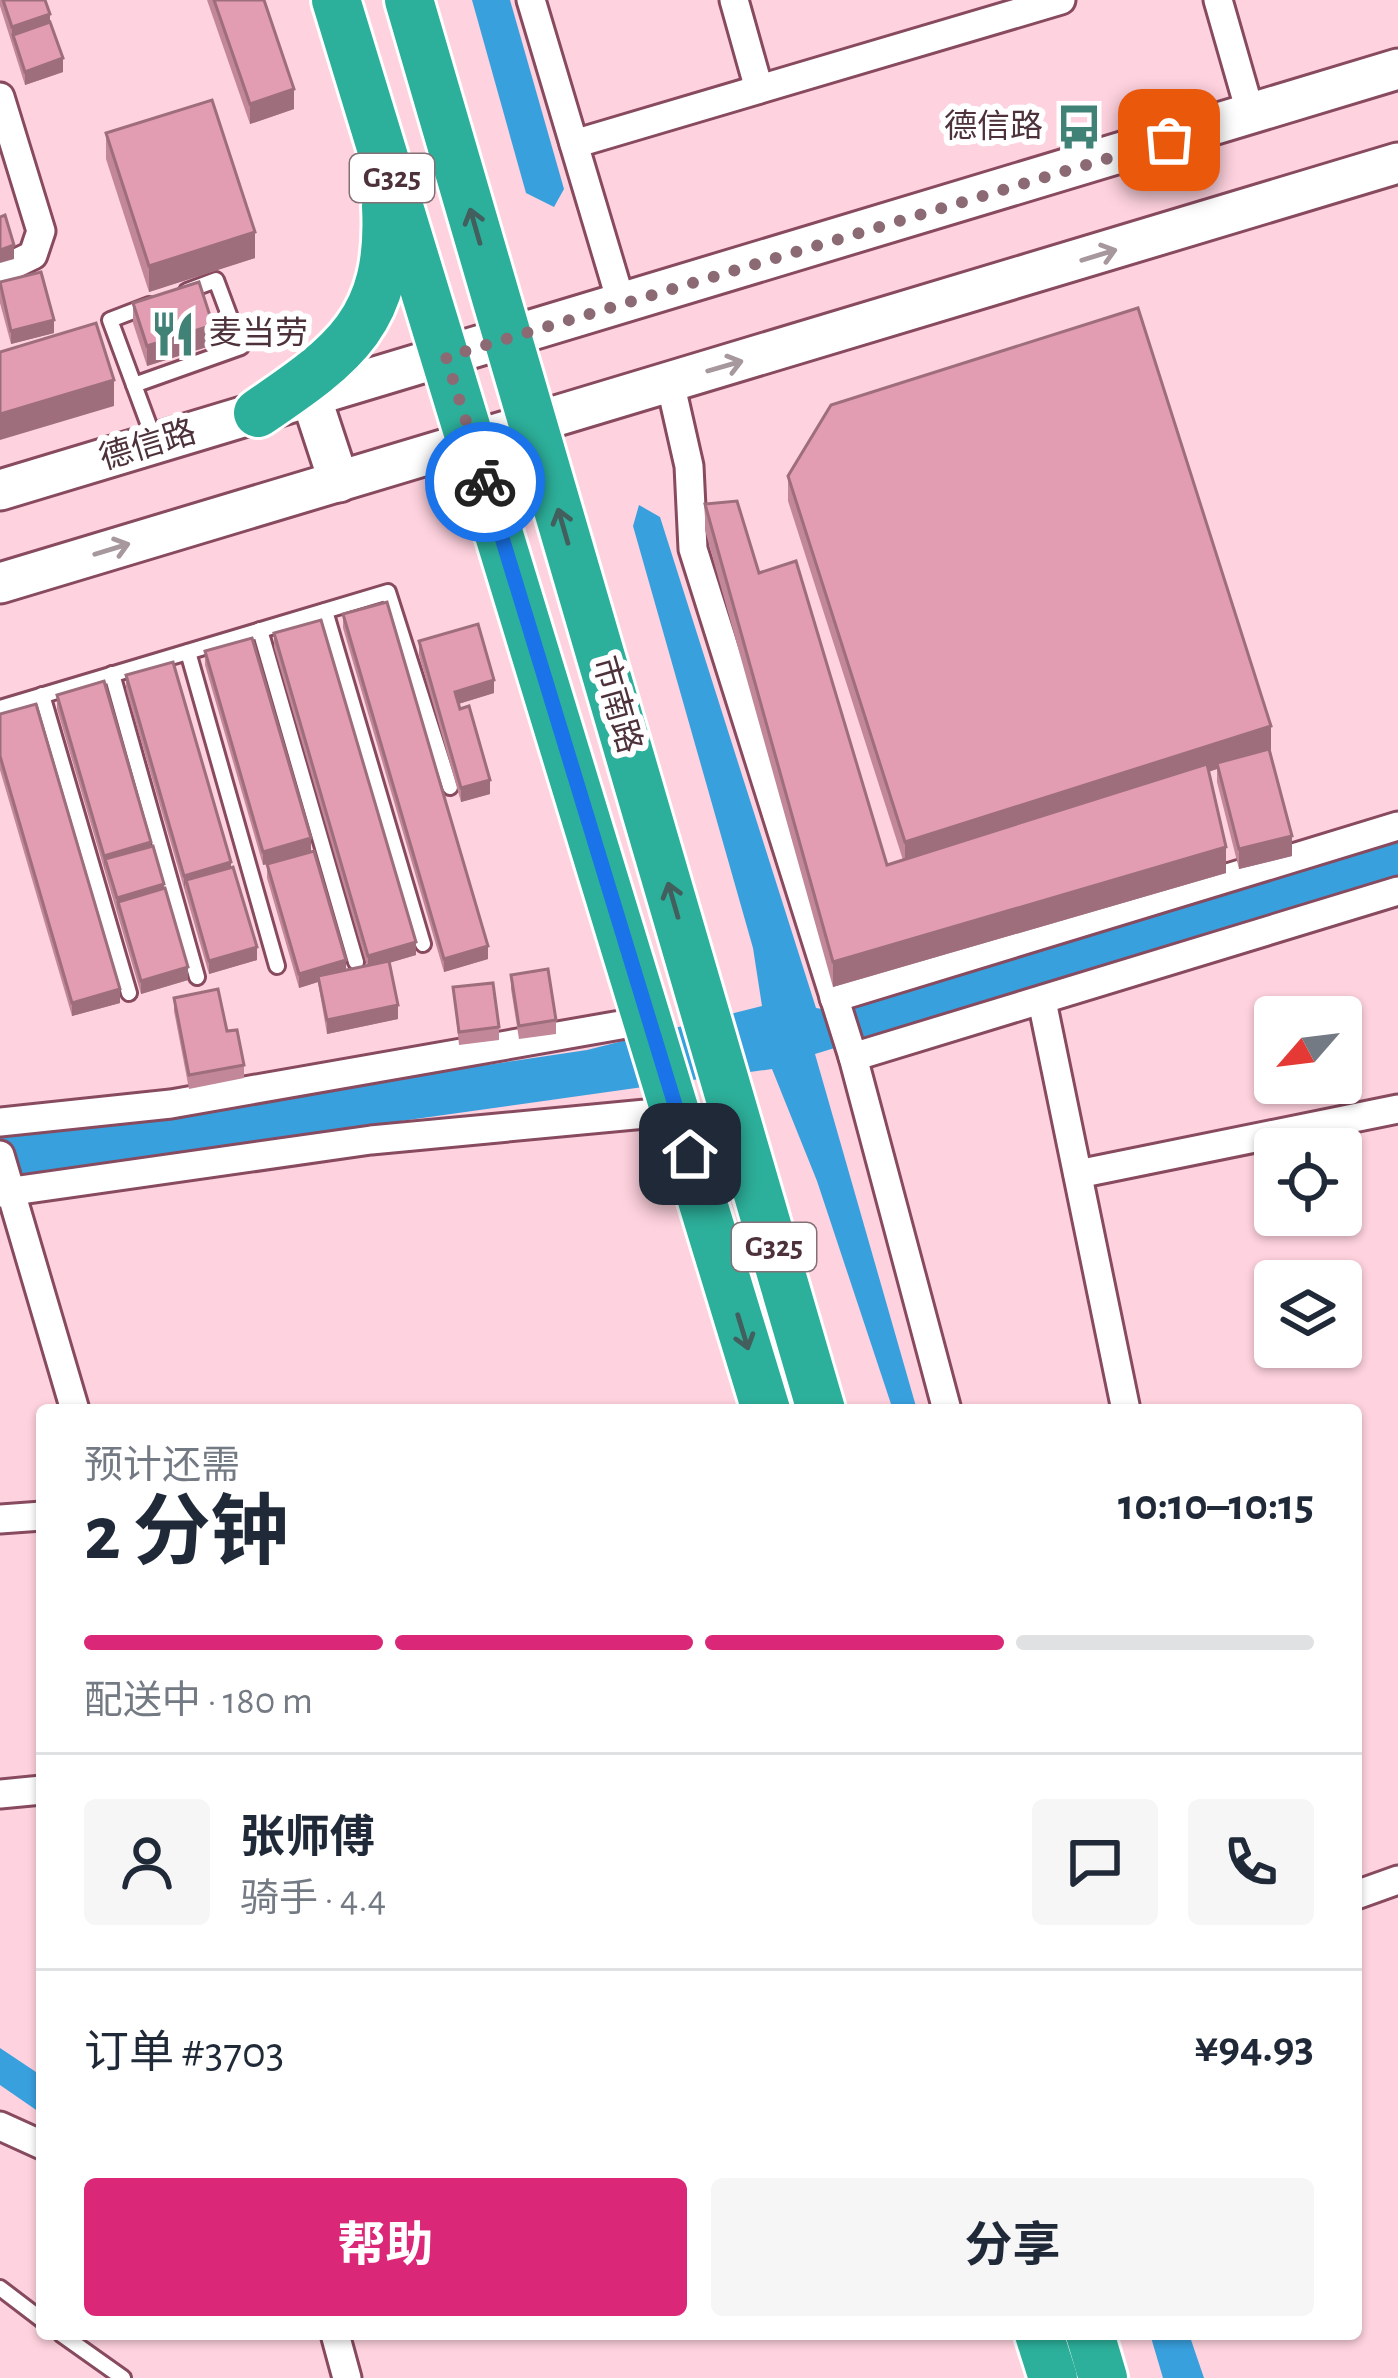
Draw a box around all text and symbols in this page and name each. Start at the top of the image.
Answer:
pin [1118,89,1220,191]
bus stop icon: 德信路 [1054,102,1104,152]
icon: bag [1136,107,1202,173]
place label: 德信路 [944,109,1043,144]
road number: G325 [350,154,434,202]
one-way arrow [463,208,485,246]
one-way arrow [1079,243,1117,265]
restaurant icon: 麦当劳 [148,309,198,359]
place label: 麦当劳 [209,316,308,351]
one-way arrow [705,354,743,376]
street label: 德信路 [95,414,200,476]
courier [425,422,545,542]
icon: bike [452,449,518,515]
one-way arrow [551,508,573,546]
one-way arrow [92,537,130,559]
street label: 市南路 [586,652,647,757]
one-way arrow [661,882,683,920]
north arrow [1254,996,1362,1104]
map controls [1254,996,1362,1368]
pin [639,1103,741,1205]
icon: home [657,1121,723,1187]
button: locate [1254,1128,1362,1236]
road number: G325 [732,1223,816,1271]
button: layers [1254,1260,1362,1368]
one-way arrow [733,1312,755,1350]
text: 预计还需 [84,1447,240,1486]
text: 10:10–10:15 [1118,1483,1314,1528]
text: 2 分钟 [84,1496,289,1574]
text: 配送中 · 180 m [84,1682,313,1721]
button: person [84,1799,210,1925]
button: chat [1032,1799,1158,1925]
button: phone [1188,1799,1314,1925]
text: 张师傅 [240,1816,375,1861]
text: 骑手 · 4.4 [240,1880,386,1919]
text: ¥94.93 [1195,2025,1314,2070]
text: 订单 #3703 [84,2031,284,2076]
button: 帮助 [84,2178,687,2316]
button: 分享 [711,2178,1314,2316]

